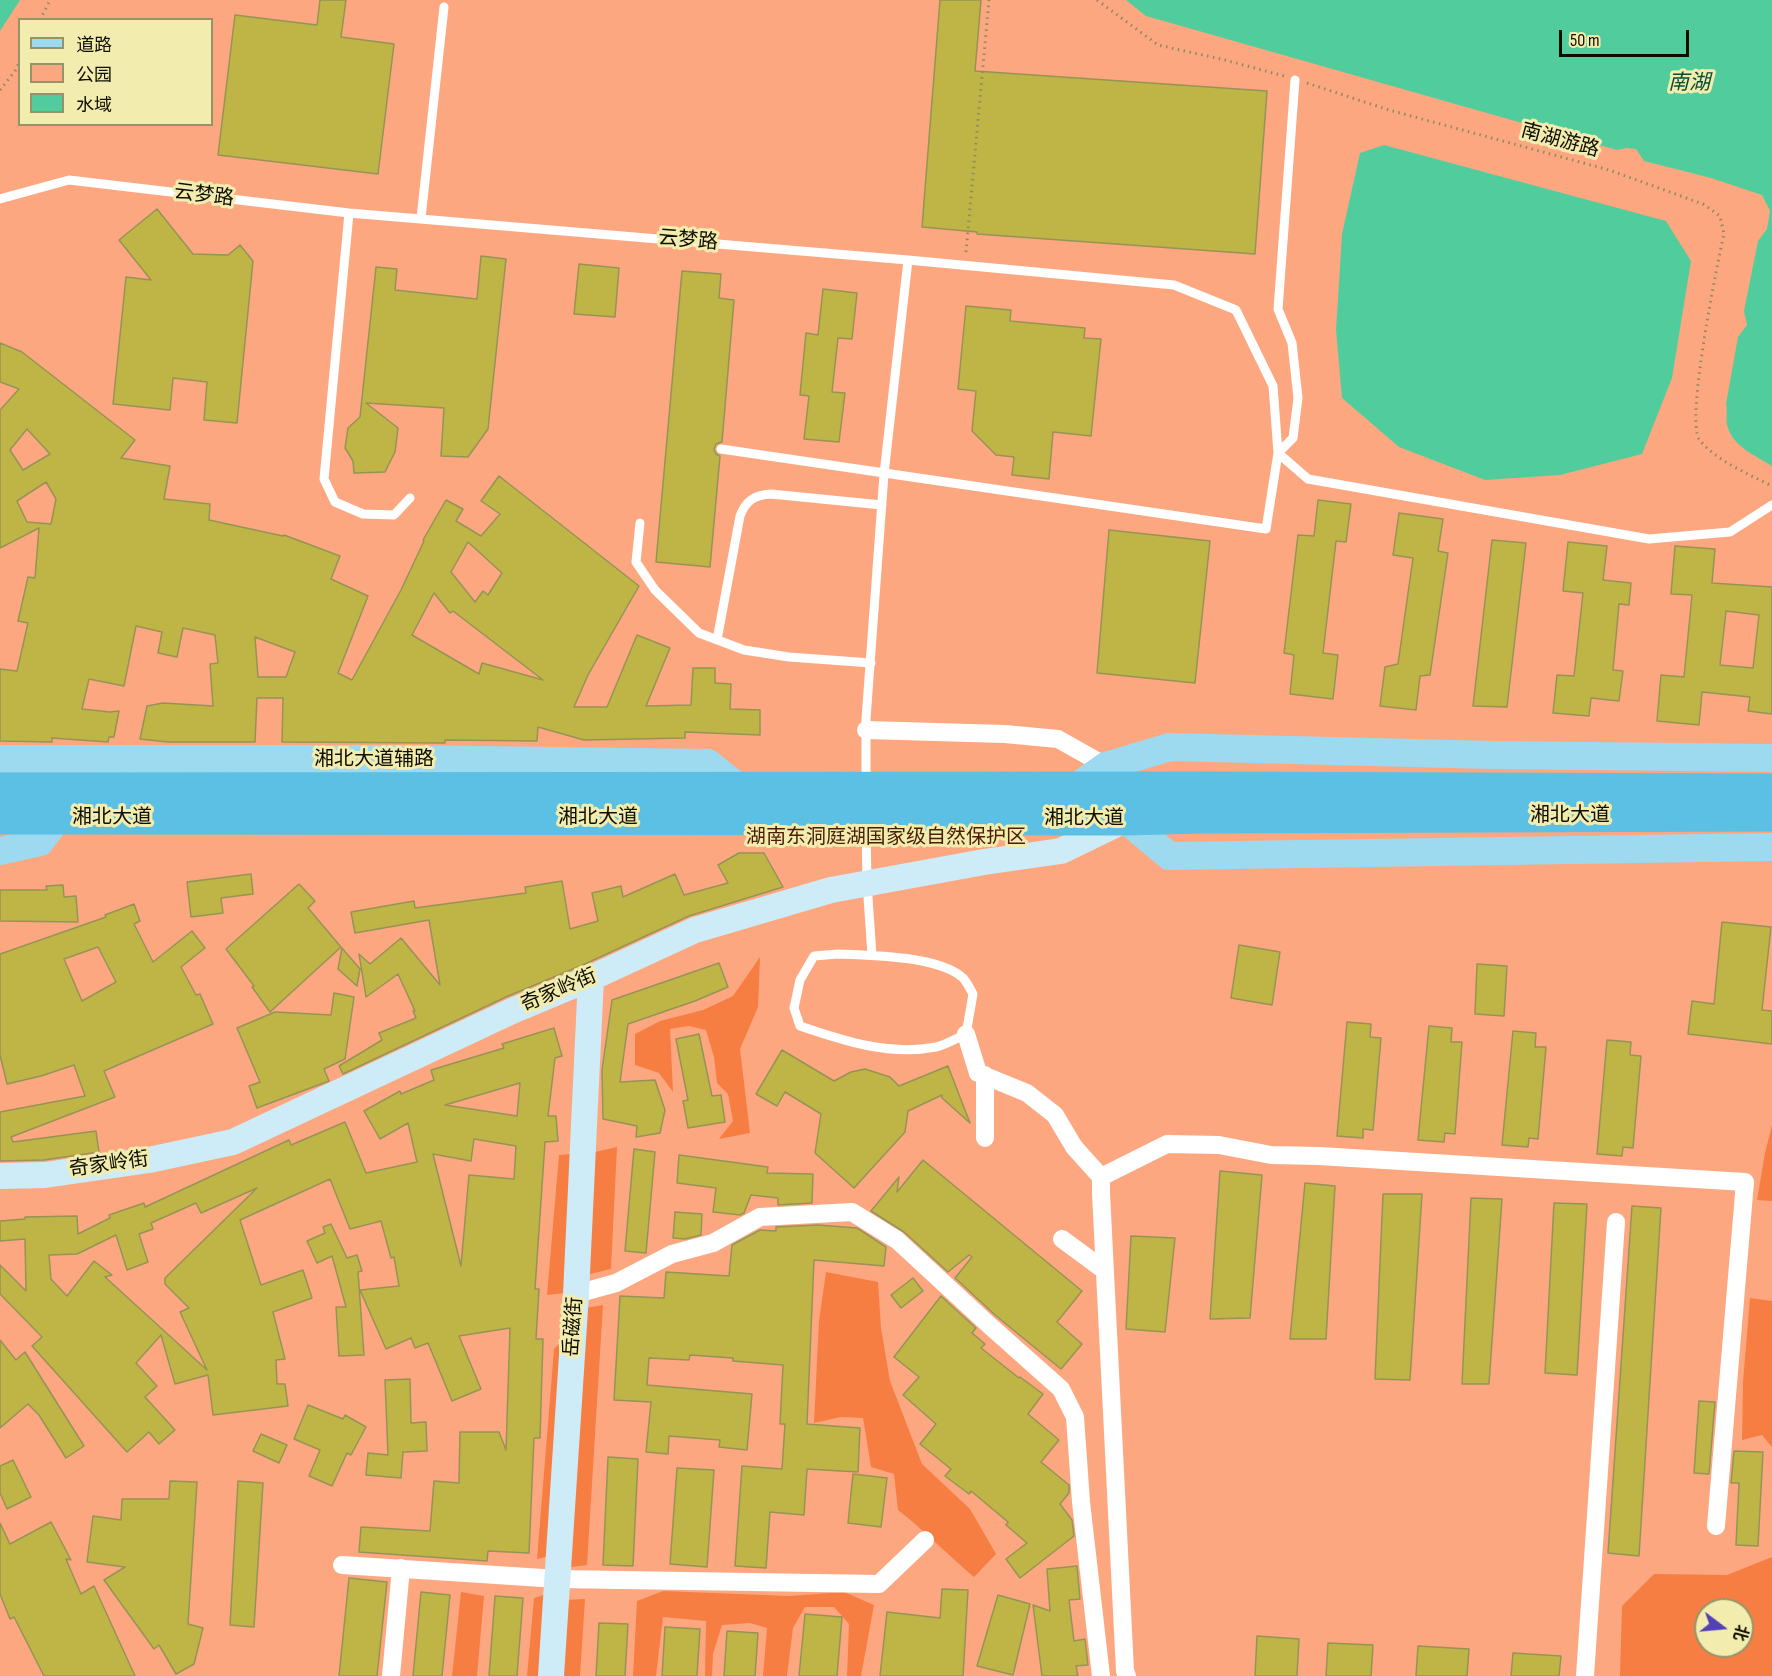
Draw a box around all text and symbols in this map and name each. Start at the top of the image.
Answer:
legend [18,18,213,126]
scale bar [1562,18,1692,56]
text: 50 m [1570,30,1600,51]
text: 道路 [76,35,112,56]
text: 公园 [76,65,112,86]
water label: 南湖 [1668,71,1710,97]
text: 水域 [76,95,112,116]
street label: 南湖游路 [1518,119,1602,163]
street label: 云梦路 [173,180,235,212]
street label: 云梦路 [657,226,719,256]
street label: 湘北大道辅路 [314,748,434,772]
street label: 湘北大道 [1530,804,1610,828]
street label: 湘北大道 [72,806,152,830]
street label: 湘北大道 [558,806,638,830]
street label: 湘北大道 [1044,807,1124,831]
park label: 湖南东洞庭湖国家级自然保护区 [746,826,1026,850]
street label: 奇家岭街 [517,964,601,1018]
street label: 奇家岭街 [68,1148,150,1182]
street label: 岳磁街 [560,1296,588,1358]
north arrow [1694,1598,1754,1658]
text: 北 [1729,1622,1751,1643]

